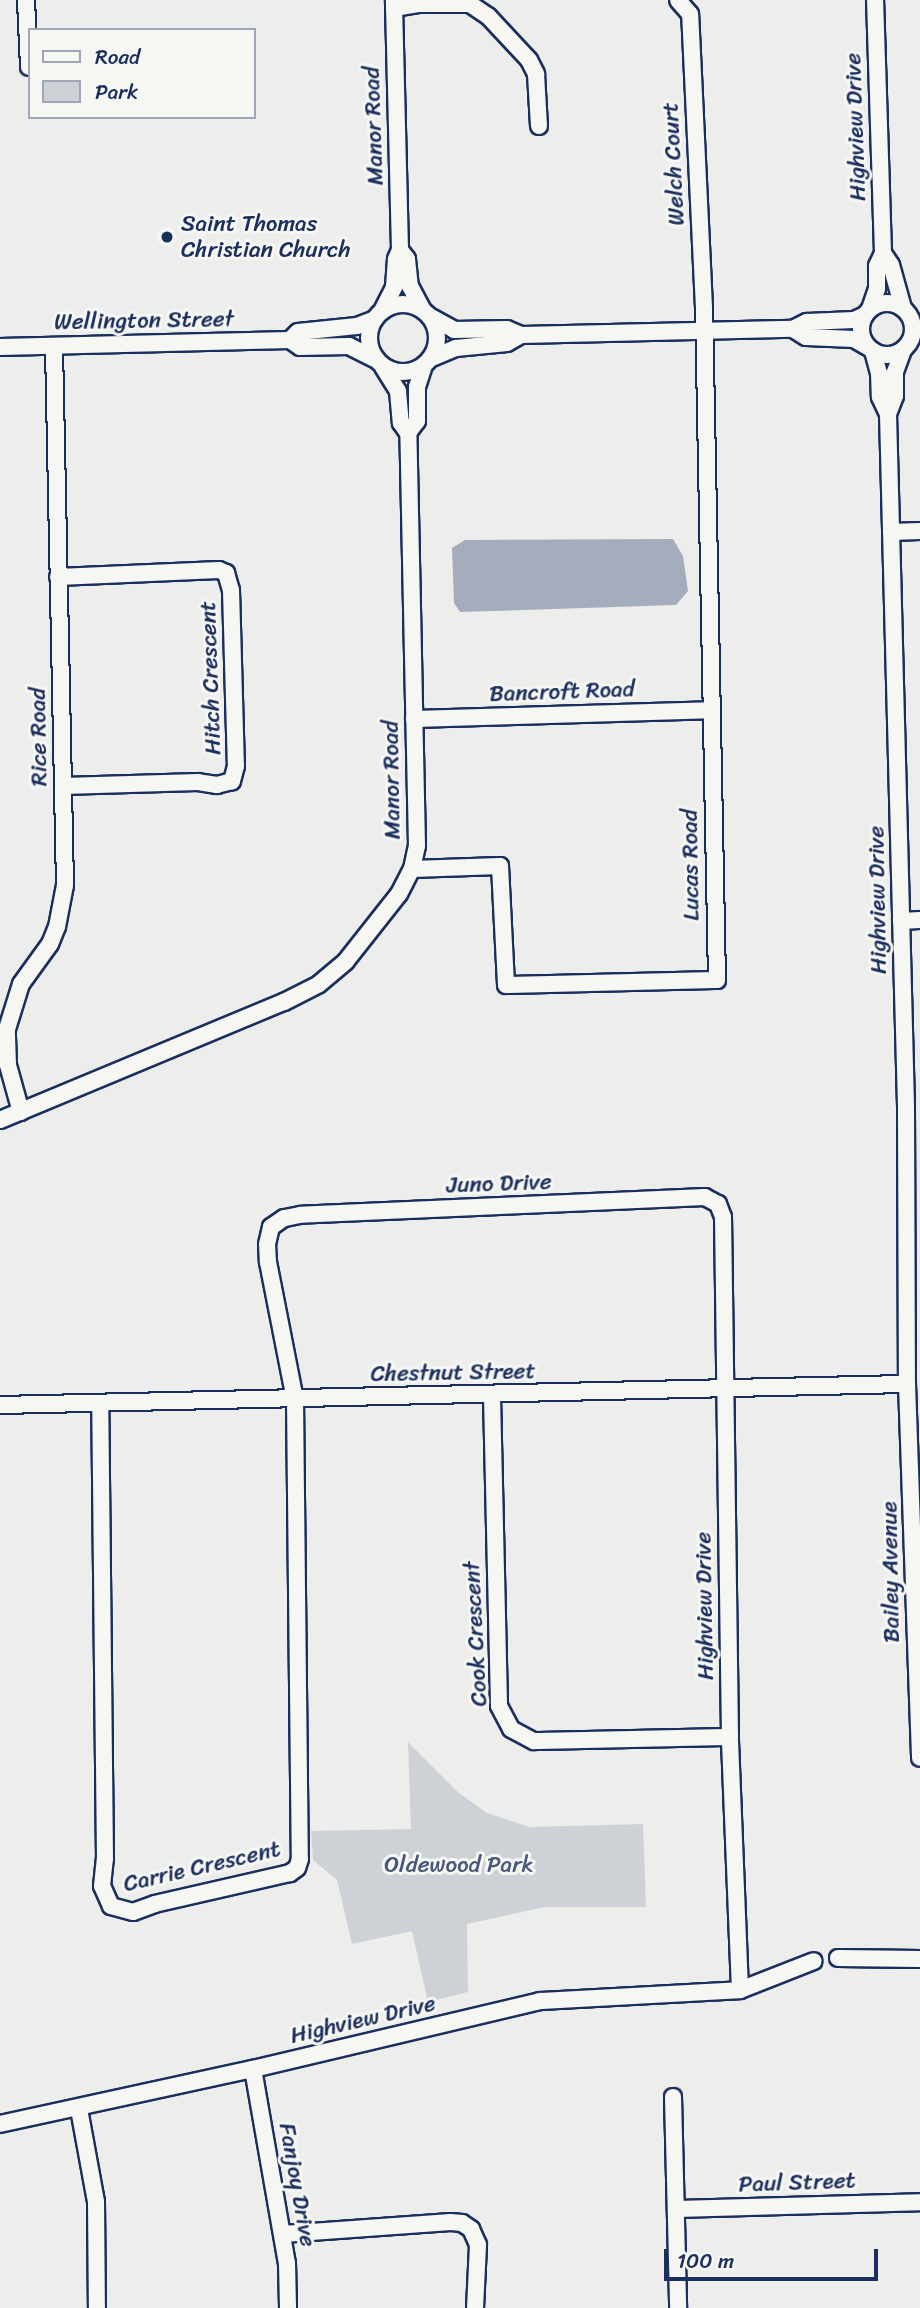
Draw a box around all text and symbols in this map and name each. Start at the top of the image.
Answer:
legend [28,28,256,119]
text: Road [95,38,140,76]
street label: Highview Drive [840,52,872,202]
street label: Manor Road [358,66,390,186]
text: Park [95,73,138,111]
street label: Welch Court [657,102,691,226]
place label: Saint Thomas Christian Church [181,210,351,264]
marker: Saint Thomas Christian Church [159,229,175,245]
street label: Wellington Street [54,306,234,336]
street label: Hitch Crescent [195,601,227,755]
street label: Bancroft Road [489,676,635,708]
street label: Rice Road [24,687,54,787]
street label: Manor Road [377,720,407,840]
street label: Lucas Road [676,809,706,921]
street label: Highview Drive [863,826,893,974]
street label: Juno Drive [446,1168,552,1200]
street label: Chestnut Street [370,1358,536,1388]
street label: Bailey Avenue [876,1501,906,1643]
street label: Highview Drive [690,1532,720,1680]
street label: Cook Crescent [458,1559,494,1709]
street label: Carrie Crescent [121,1836,283,1898]
park label: Oldewood Park [384,1851,534,1879]
street label: Highview Drive [288,1990,438,2050]
street label: Fanjoy Drive [273,2121,321,2249]
street label: Paul Street [738,2167,856,2199]
scale bar [668,2234,881,2278]
text: 100 m [677,2242,734,2280]

